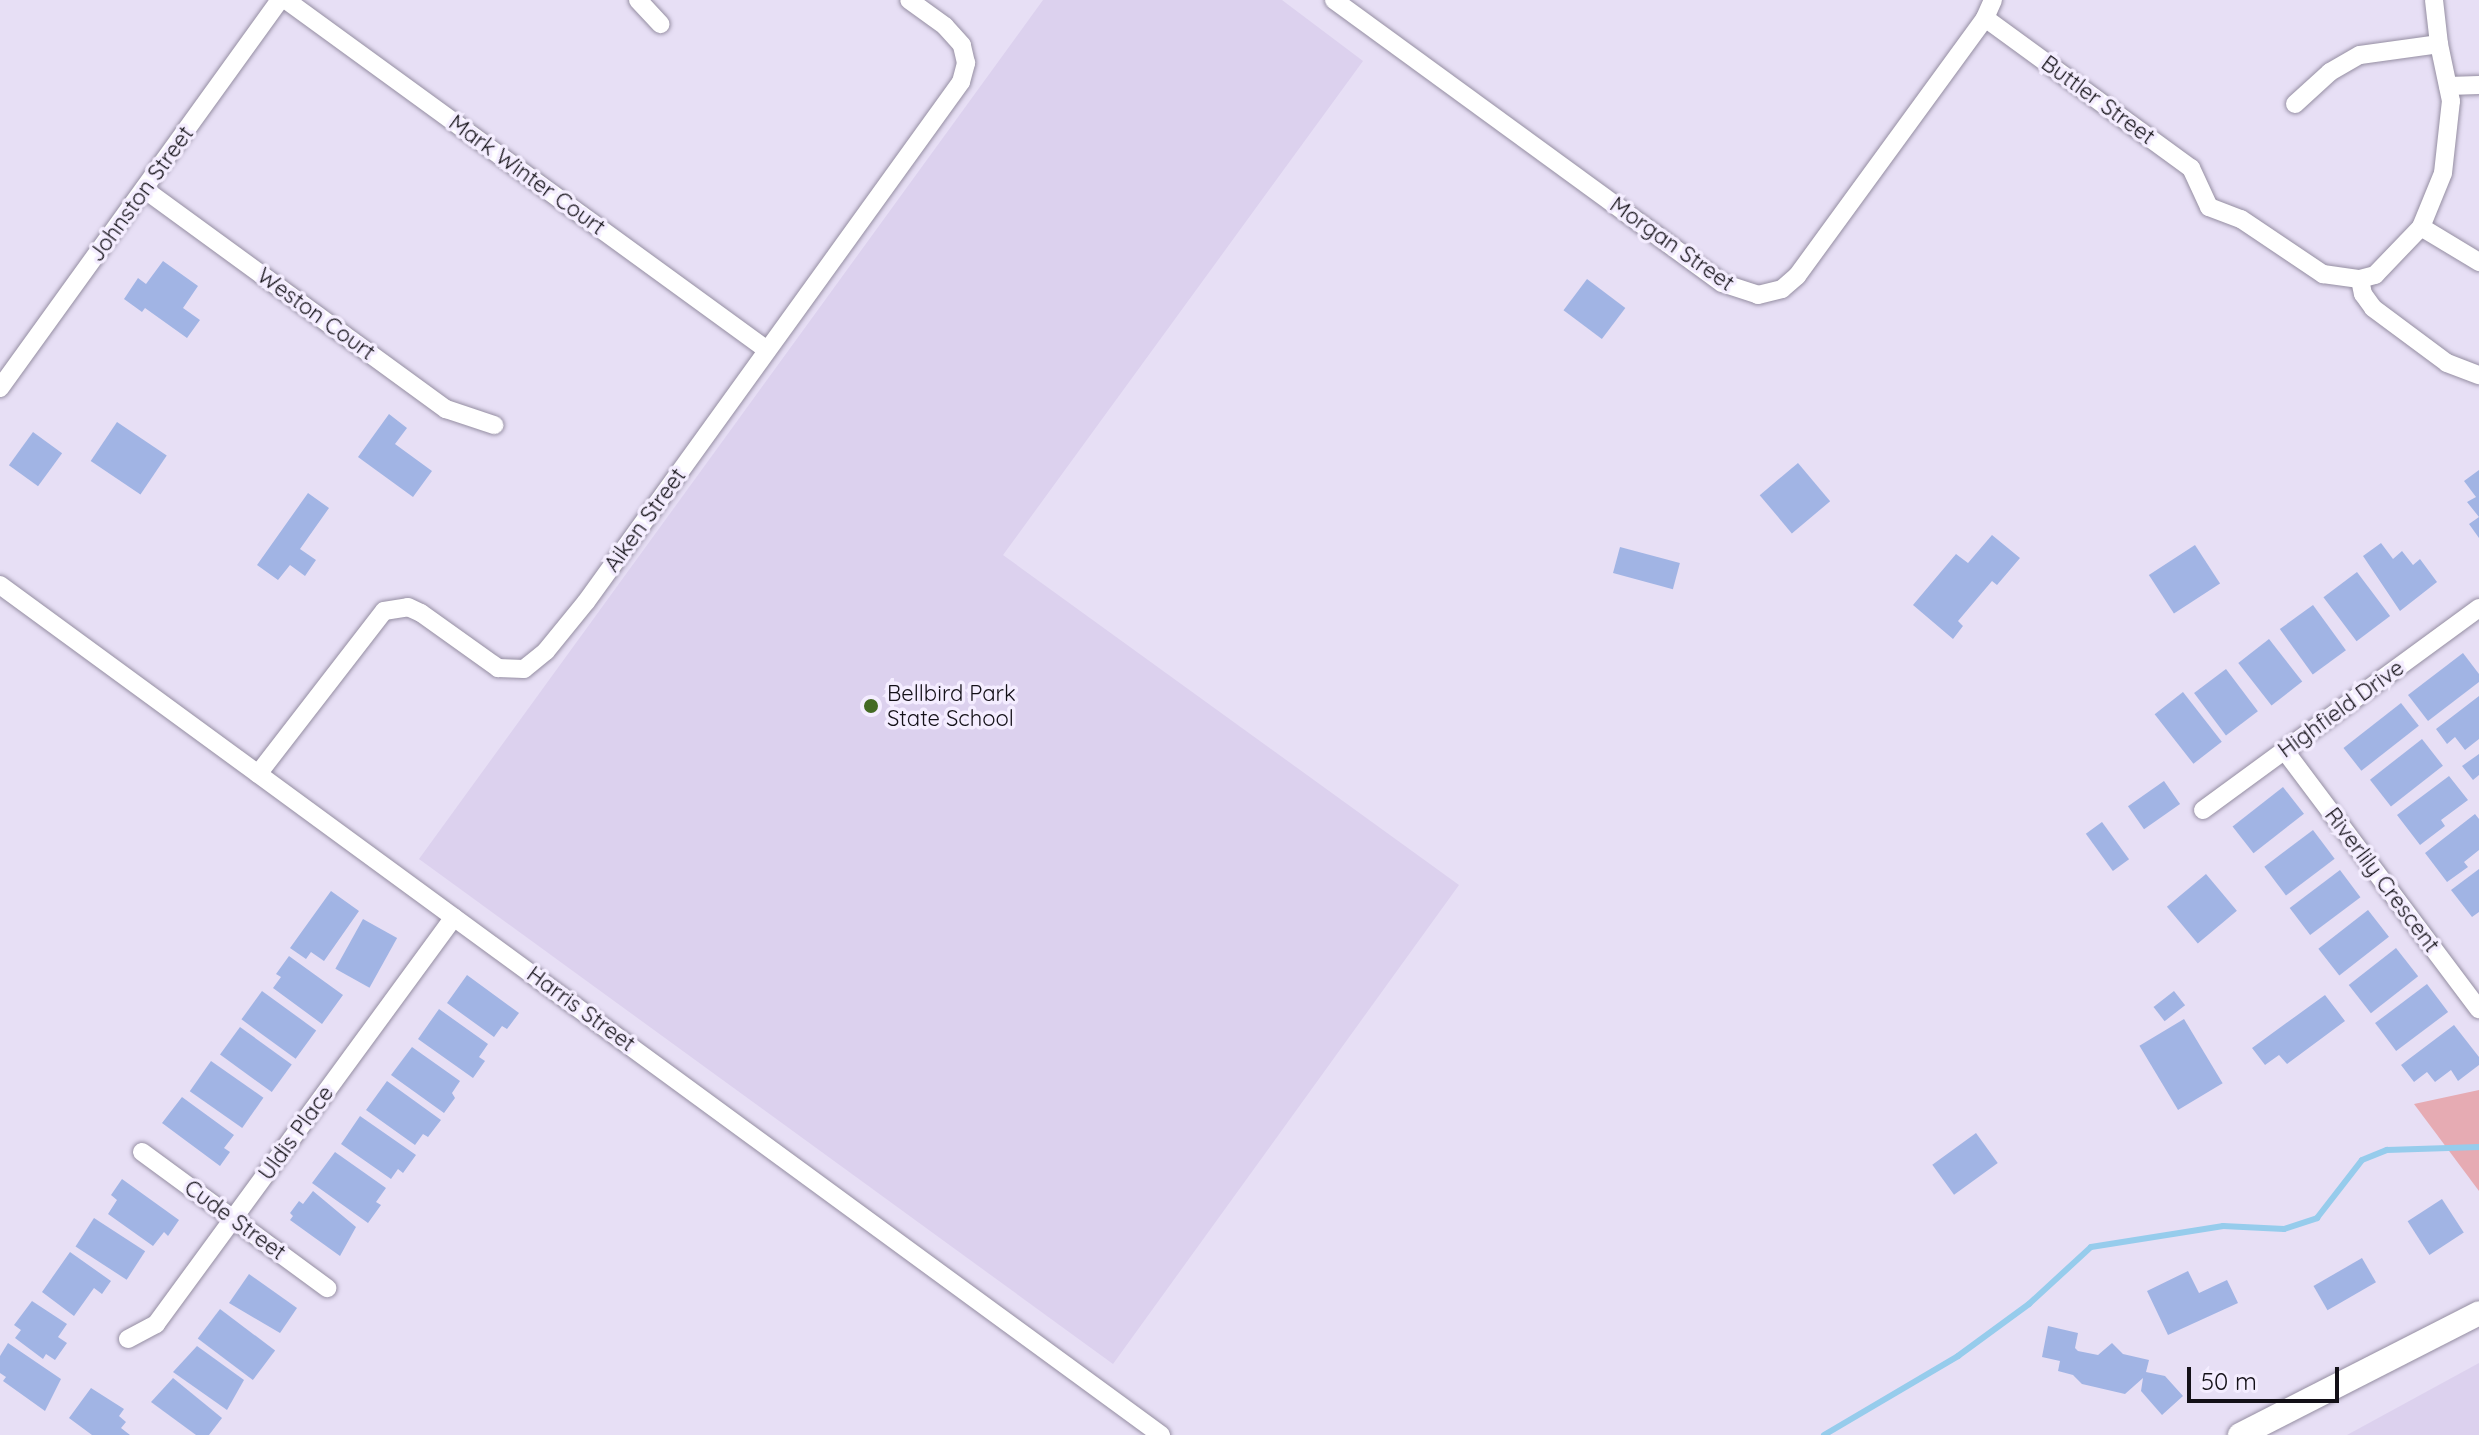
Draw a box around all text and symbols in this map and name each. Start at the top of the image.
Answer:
street label: Buttler Street [2036,50,2160,150]
street label: Mark Winter Court [444,109,610,241]
street label: Johnston Street [83,121,199,267]
street label: Morgan Street [1605,191,1739,297]
street label: Weston Court [252,262,380,366]
street label: Aiken Street [599,463,691,577]
street label: Highfield Drive [2273,655,2409,763]
place label: Bellbird Park State School [887,680,1016,732]
marker: Bellbird Park State School [862,697,880,715]
street label: Riverlily Crescent [2319,803,2445,957]
street label: Harris Street [522,961,640,1057]
street label: Uldis Place [253,1081,339,1185]
street label: Cude Street [179,1174,291,1266]
scale bar [2191,1351,2343,1401]
text: 50 m [2201,1366,2257,1396]

